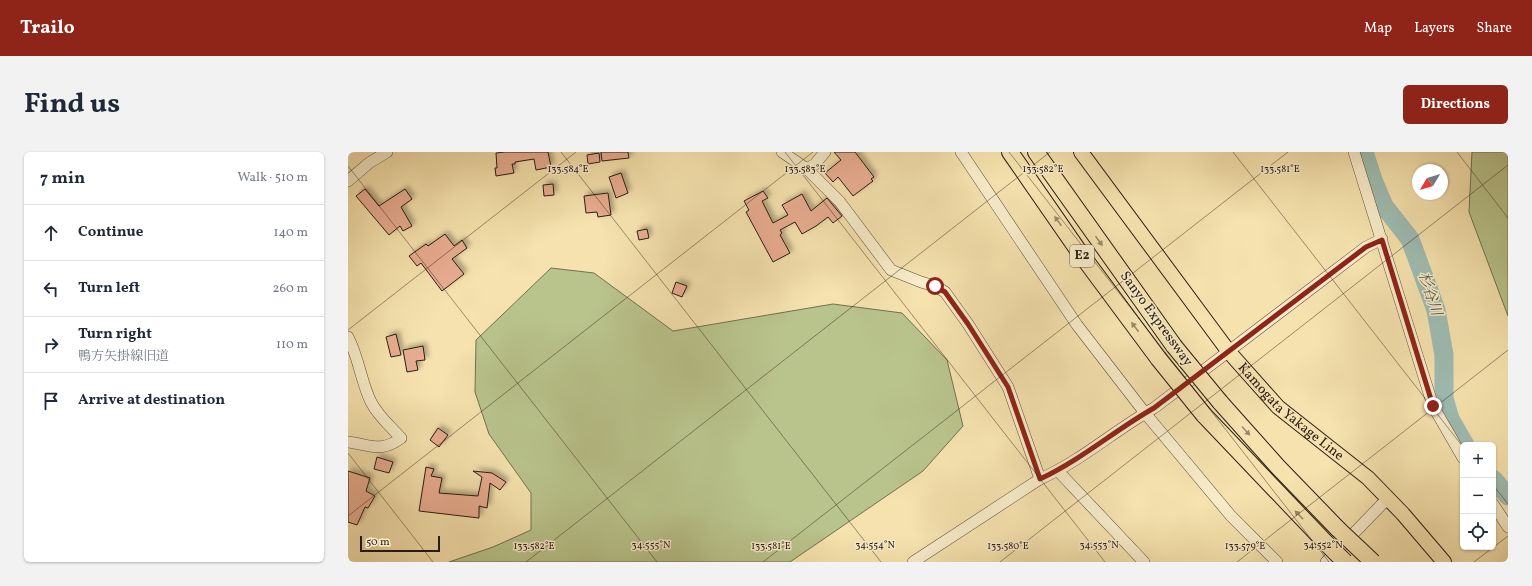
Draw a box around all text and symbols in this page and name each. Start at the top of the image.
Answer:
text: Trailo [20,15,75,41]
text: Map [1364,19,1392,38]
text: Layers [1414,19,1454,38]
text: Share [1476,19,1512,38]
text: Find us [24,85,120,124]
button: Directions [1403,85,1508,124]
text: 133.584°E [547,162,589,176]
text: 133.583°E [785,162,826,176]
text: 133.582°E [1022,162,1064,176]
text: 133.581°E [1260,162,1300,176]
north arrow [1412,164,1448,200]
text: 7 min [40,167,85,190]
text: Walk · 510 m [237,169,308,187]
one-way arrow [1054,216,1062,227]
icon: ahead [40,222,62,244]
text: Continue [78,222,143,243]
text: 140 m [274,224,308,242]
one-way arrow [1095,235,1103,246]
road number: E2 [1070,245,1094,267]
street label: Sanyo Expressway [1115,268,1197,371]
water label: 杉谷川 [1412,269,1447,321]
route start [926,277,944,295]
icon: left [40,278,62,300]
text: Turn left [78,278,140,299]
text: 260 m [273,280,308,298]
one-way arrow [1130,321,1139,332]
text: Turn right [78,324,152,345]
icon: right [40,334,62,356]
text: 110 m [276,336,308,354]
text: 鴨方矢掛線旧道 [78,348,169,366]
street label: Kamogata Yakage Line [1233,359,1348,465]
icon: arrive [40,390,62,412]
text: Arrive at destination [78,390,225,411]
route end [1424,397,1442,415]
one-way arrow [1241,427,1250,436]
map controls [1460,442,1496,550]
button: + [1460,442,1496,478]
button: − [1460,478,1496,514]
one-way arrow [1294,510,1304,520]
button: locate [1460,514,1496,550]
scale bar [360,534,440,553]
text: 50 m [366,535,390,550]
text: 34.555°N [632,538,671,552]
text: 34.554°N [855,538,895,552]
text: 34.553°N [1079,538,1119,552]
text: 34.552°N [1303,538,1343,552]
text: 133.582°E [513,539,555,553]
text: 133.581°E [751,539,791,553]
text: 133.580°E [987,539,1029,553]
text: 133.579°E [1225,539,1265,553]

